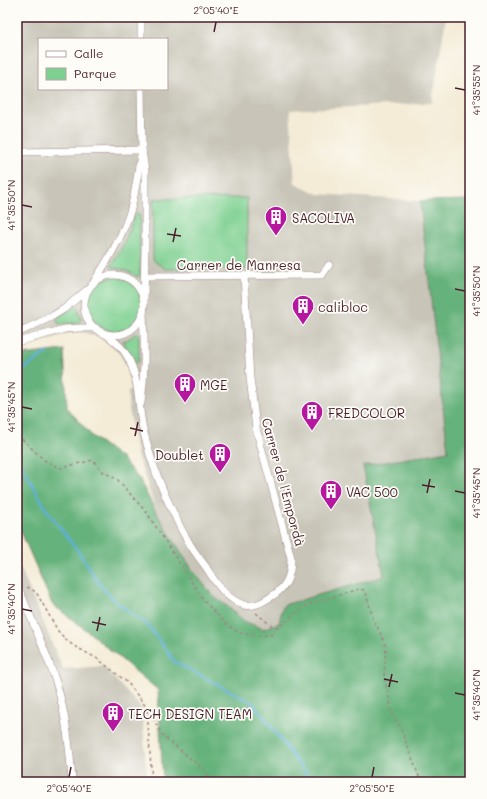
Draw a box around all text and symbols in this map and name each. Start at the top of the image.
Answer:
text: 2°05'40"E [194,3,239,17]
legend [38,38,168,90]
text: Calle [74,45,104,61]
text: Parque [74,65,117,81]
text: 41°35'55"N [469,65,483,115]
text: 41°35'50"N [4,180,18,231]
building icon: SACOLIVA [263,204,289,237]
place label: SACOLIVA [292,209,355,226]
street label: Carrer de Manresa [177,256,301,273]
text: 41°35'50"N [469,266,483,317]
building icon: calibloc [290,293,316,326]
place label: calibloc [318,298,368,315]
building icon: MGE [172,371,198,404]
place label: MGE [200,376,227,393]
text: 41°35'45"N [4,382,18,432]
building icon: FREDCOLOR [299,399,325,432]
place label: FREDCOLOR [328,404,405,421]
street label: Carrer de l'Empordà [259,416,309,548]
building icon: Doublet [207,441,233,474]
place label: Doublet [155,446,204,463]
text: 41°35'45"N [469,468,483,518]
building icon: VAC 500 [318,478,344,511]
place label: VAC 500 [346,483,398,500]
text: 41°35'40"N [4,583,18,635]
text: 41°35'40"N [469,669,483,721]
building icon: TECH DESIGN TEAM [100,700,126,733]
place label: TECH DESIGN TEAM [128,705,252,722]
text: 2°05'40"E [47,781,92,795]
text: 2°05'50"E [350,781,395,795]

